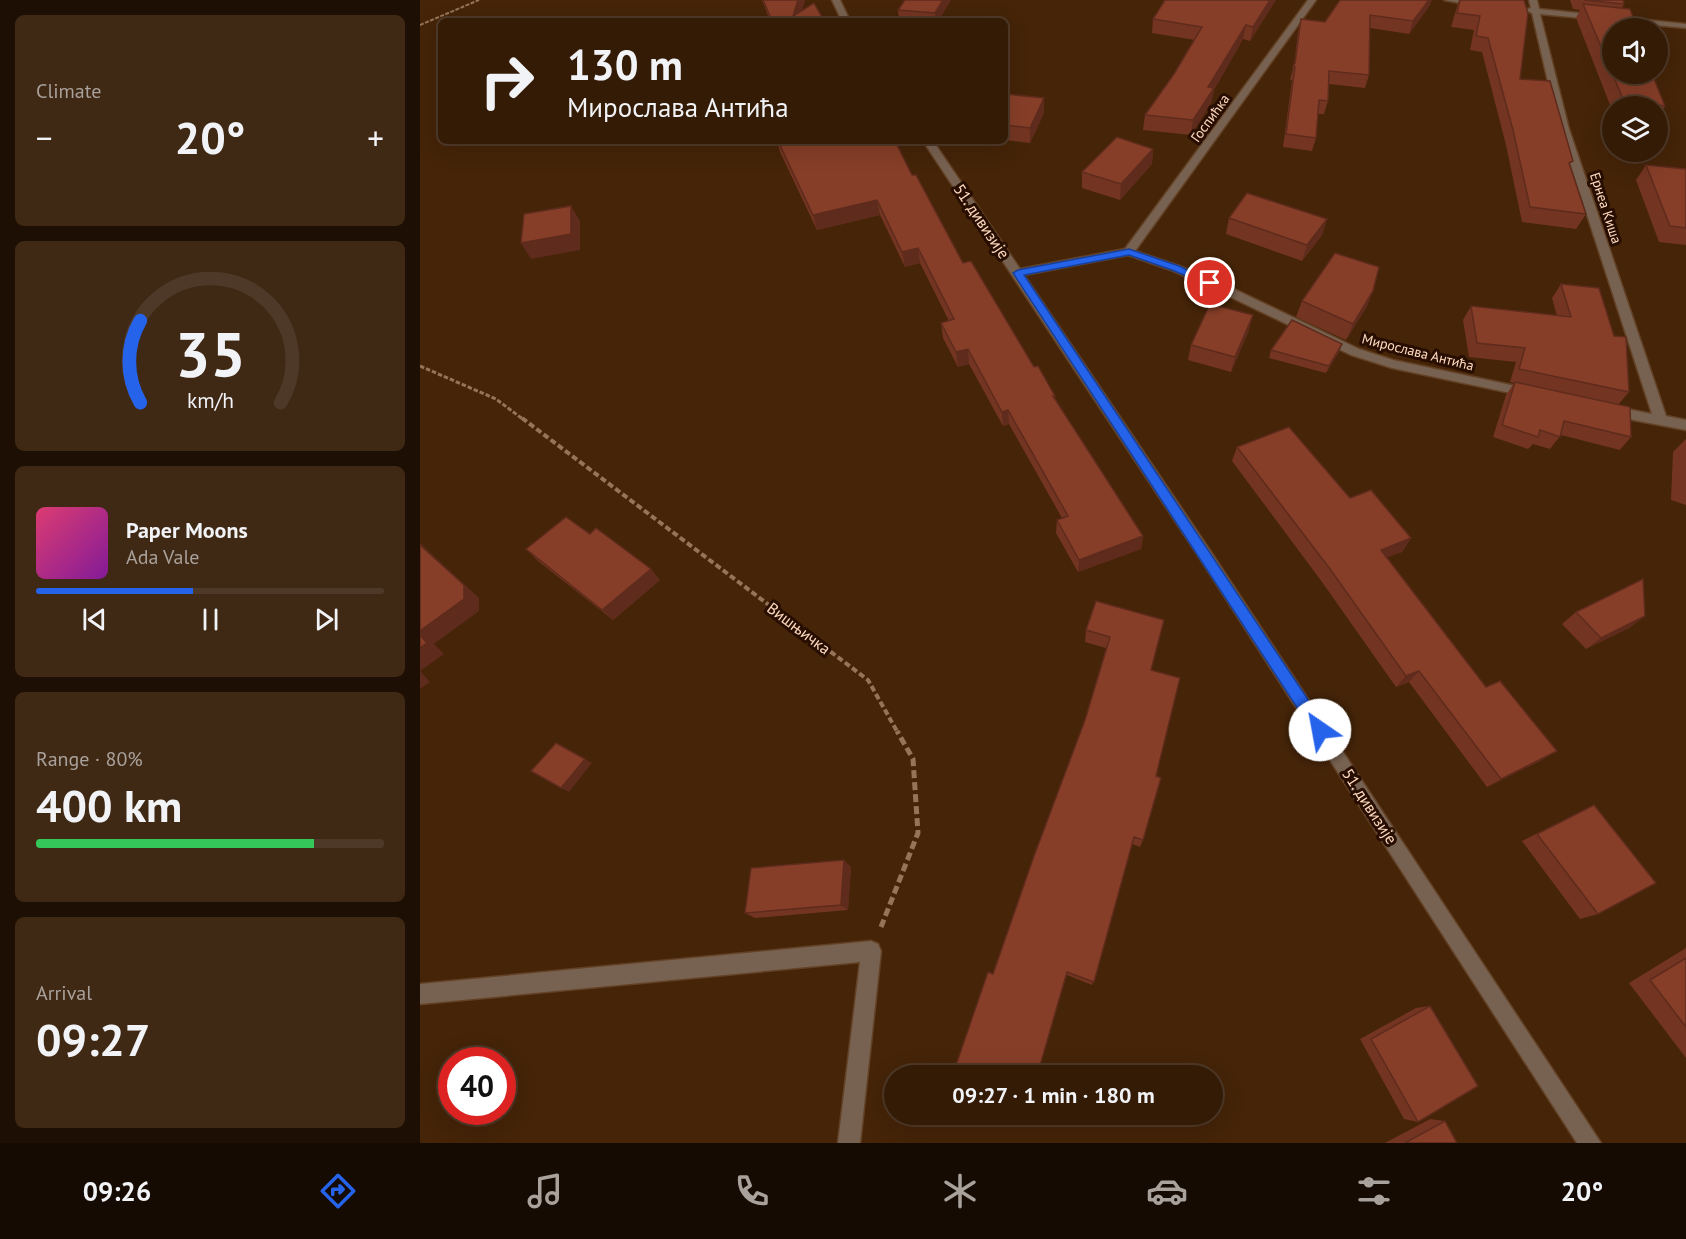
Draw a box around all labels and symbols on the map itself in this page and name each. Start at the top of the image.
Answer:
street label: Госпићка [1187,90,1233,146]
street label: Ернеа Киша [1586,170,1626,246]
street label: 51. дивизије [950,180,1014,262]
pin [1184,257,1235,308]
street label: Мирослава Антића [1360,329,1476,375]
street label: Вишњичка [763,598,835,658]
position arrow [1288,698,1352,762]
street label: 51. дивизије [1338,764,1402,848]
speed limit sign: 40 [438,1047,516,1125]

